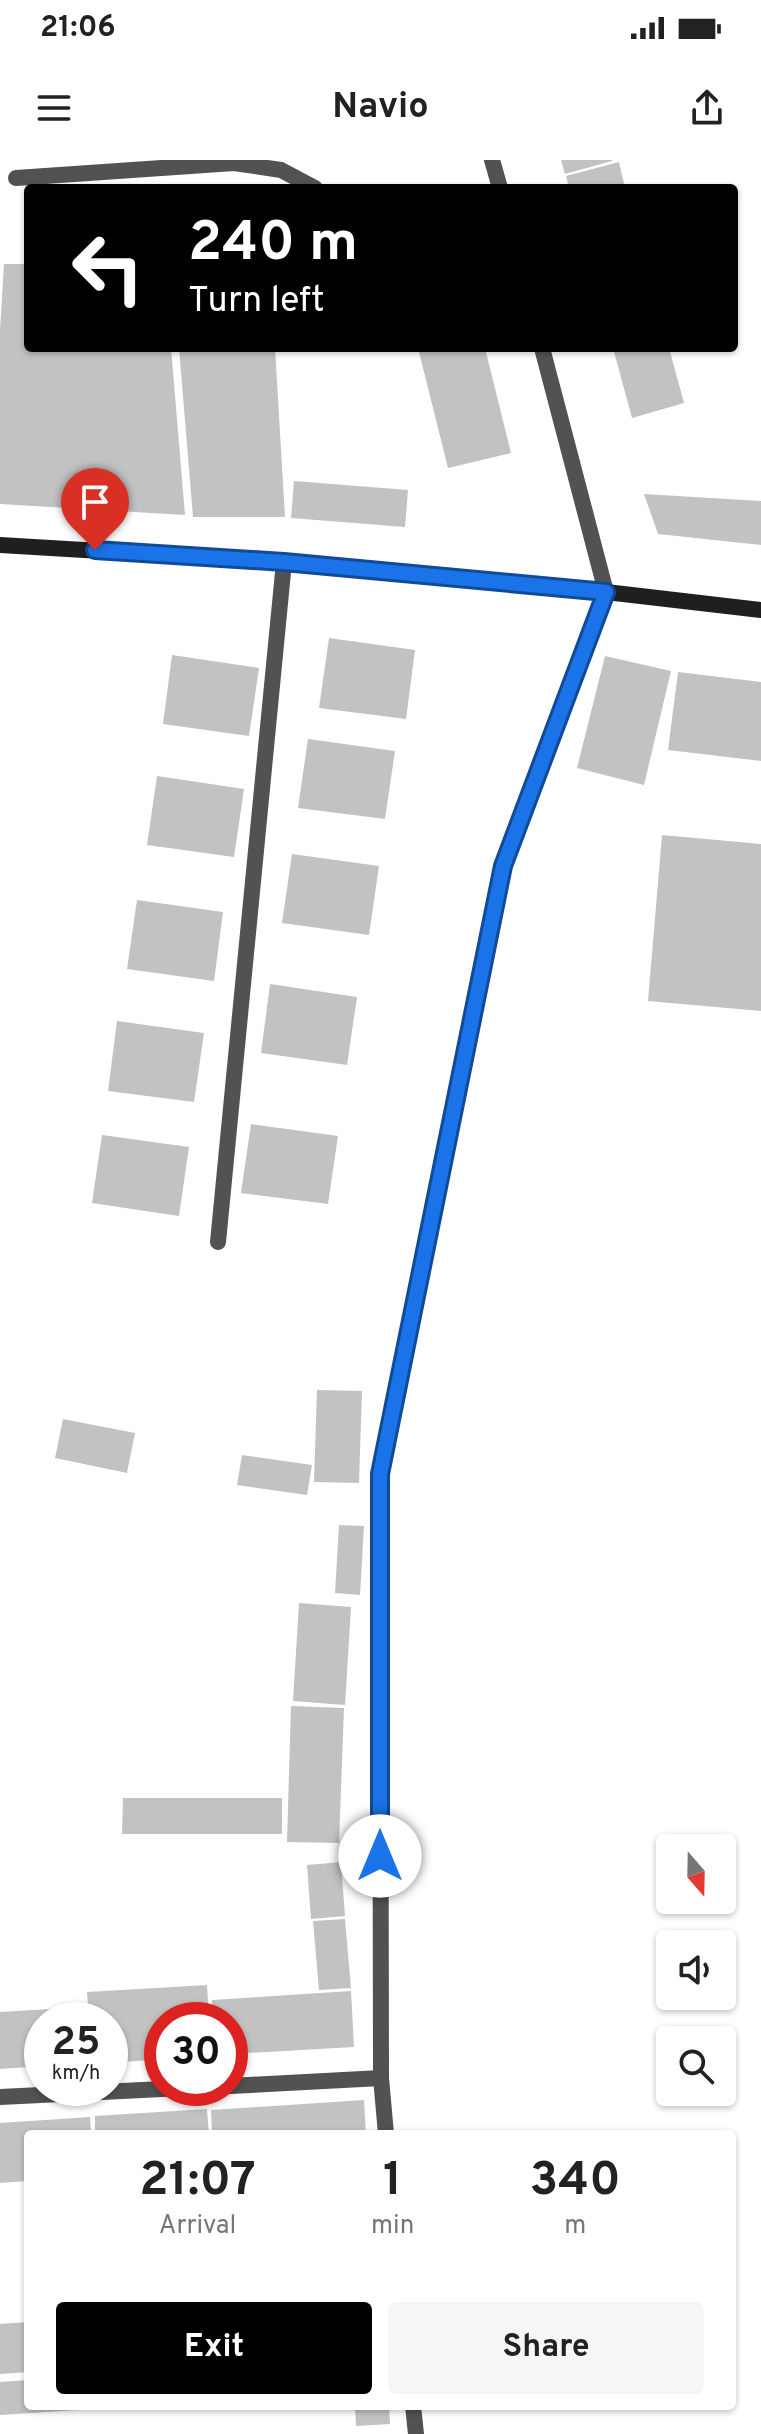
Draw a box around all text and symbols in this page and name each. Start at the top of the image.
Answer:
text: 21:06 [40,10,116,47]
text: Navio [332,85,429,131]
icon: menu [32,86,76,130]
icon: share [685,86,729,130]
text: 240 m [188,210,358,280]
icon: left [56,216,160,320]
text: Turn left [188,279,325,325]
pin [61,468,129,550]
icon: arrive [73,480,117,524]
position arrow [338,1814,422,1898]
north arrow [656,1834,736,1914]
map controls [656,1834,736,2106]
button: sound [656,1930,736,2010]
speed limit sign: 30 [144,2002,248,2106]
text: 25 [52,2019,100,2069]
button: search [656,2026,736,2106]
text: km/h [52,2061,100,2087]
text: 21:07 [139,2152,256,2212]
text: 1 [383,2152,402,2212]
text: 340 [530,2152,621,2212]
text: Arrival [159,2210,236,2243]
text: min [371,2210,414,2243]
text: m [564,2210,586,2243]
button: Exit [56,2302,372,2394]
button: Share [388,2302,704,2394]

